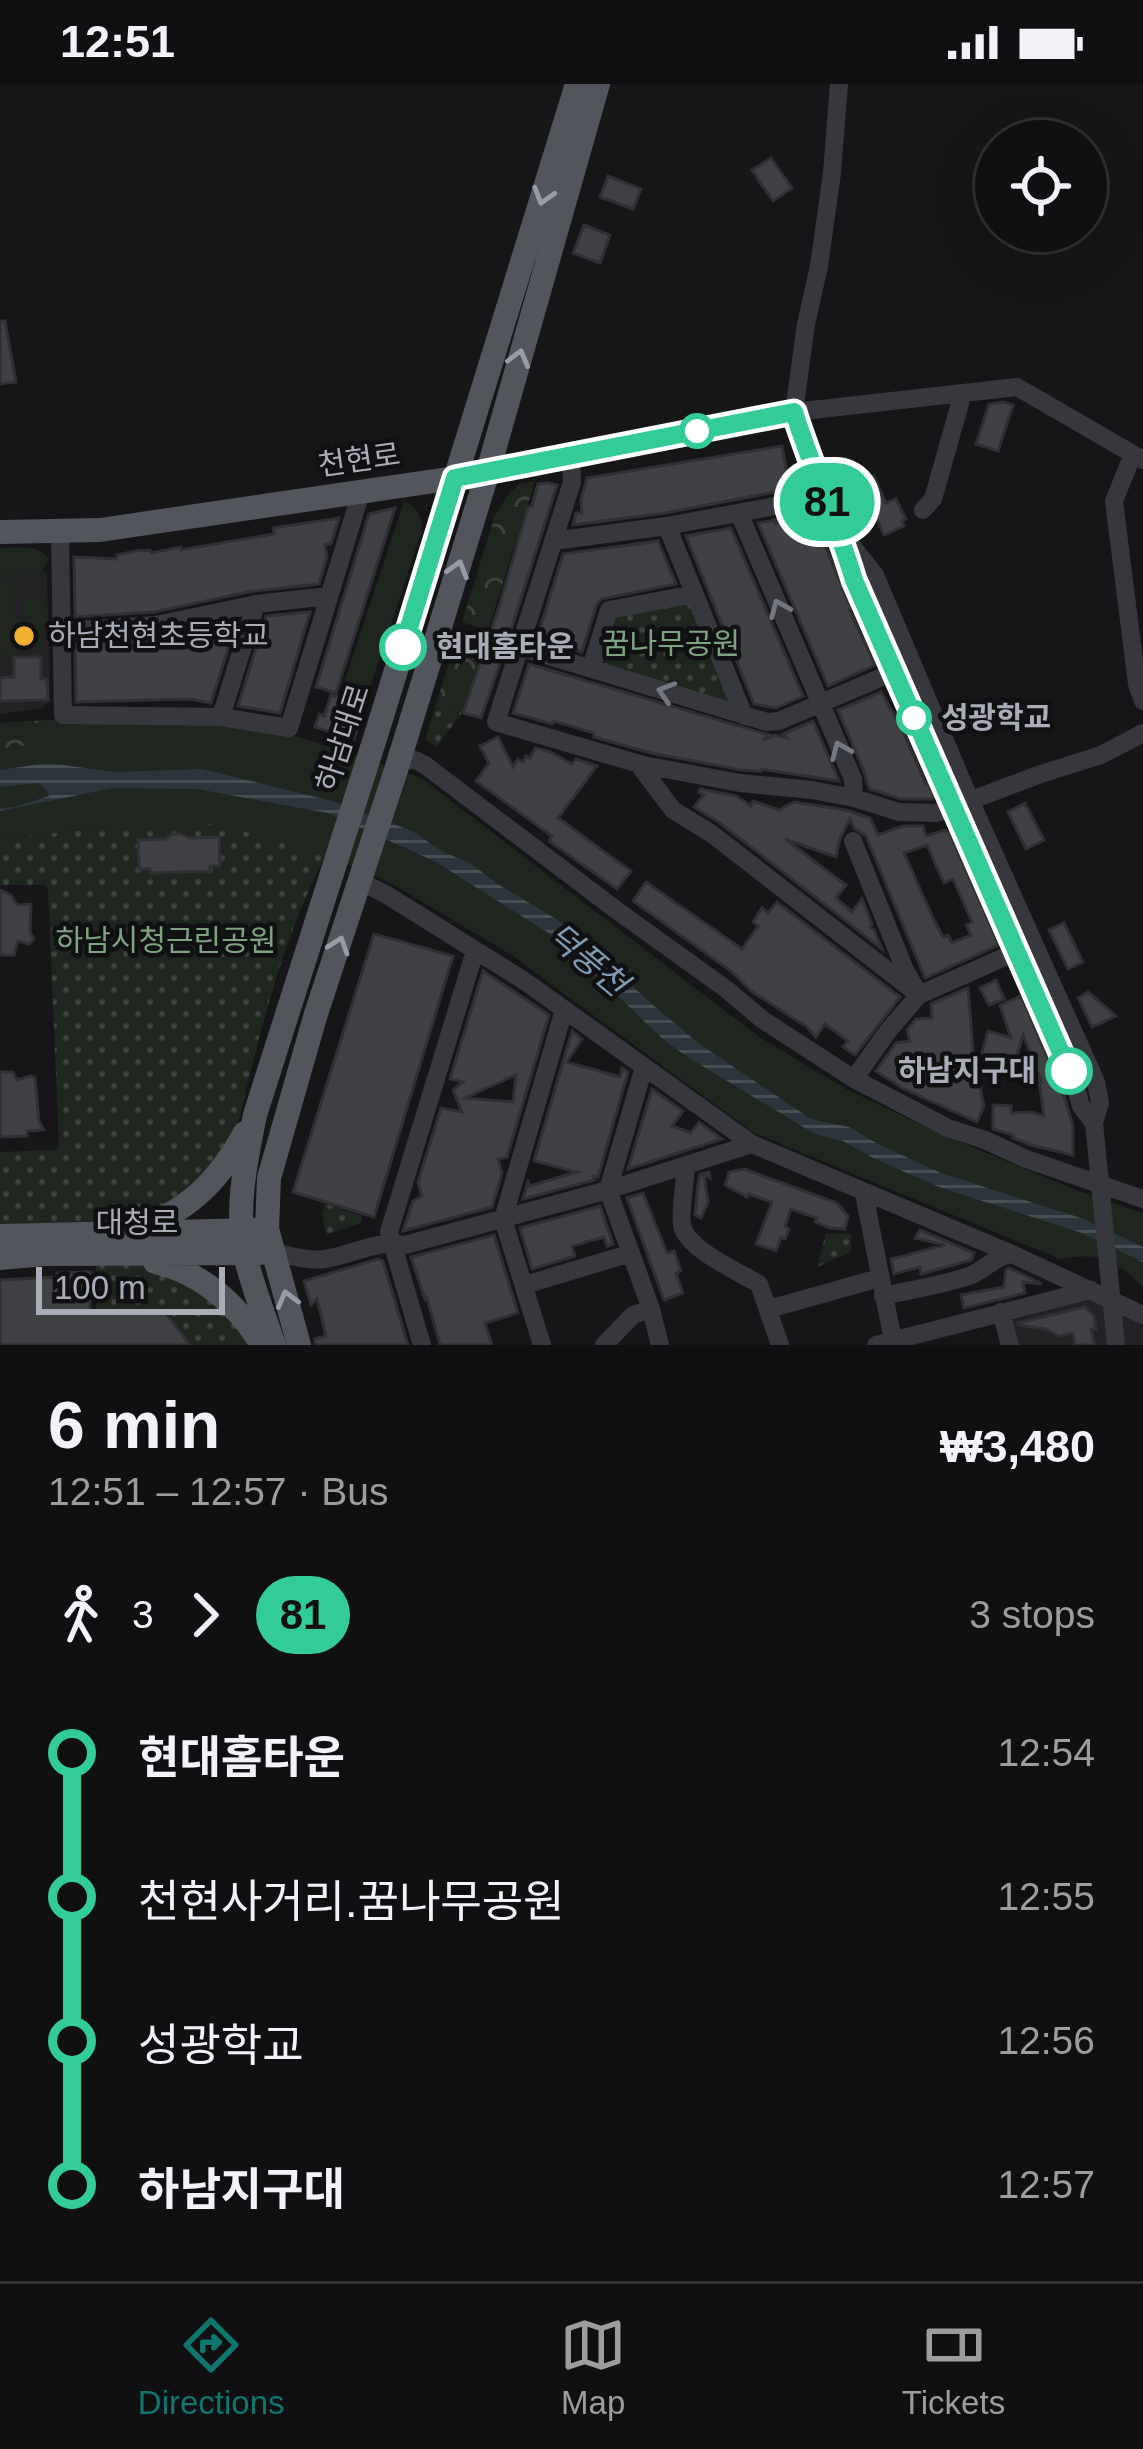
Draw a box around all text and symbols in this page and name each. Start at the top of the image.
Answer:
text: 12:51 [60,16,175,67]
map controls [975,120,1107,252]
button: locate [975,120,1107,252]
one-way arrow [532,185,557,206]
one-way arrow [505,348,530,369]
unlabelled marker [681,415,713,447]
street label: 천현로 [316,437,402,482]
line badge: 81 [773,463,881,541]
text: 81 [804,478,850,525]
one-way arrow [444,559,469,580]
one-way arrow [770,599,794,620]
place label: 하남천현초등학교 [48,619,269,652]
marker: 하남천현초등학교 [11,623,37,649]
marker: 현대홈타운 [381,625,425,669]
park label: 꿈나무공원 [602,627,740,660]
place label: 현대홈타운 [436,630,574,663]
street label: 하남대로 [310,680,375,795]
one-way arrow [656,681,677,706]
place label: 성광학교 [941,701,1051,734]
marker: 성광학교 [898,702,930,734]
one-way arrow [830,741,854,762]
water label: 덕풍천 [541,916,637,1005]
park label: 하남시청근린공원 [56,924,276,957]
one-way arrow [325,936,349,957]
marker: 하남지구대 [1047,1049,1091,1093]
place label: 하남지구대 [898,1054,1036,1087]
street label: 대청로 [96,1206,178,1239]
scale bar [36,1261,225,1314]
text: 100 m [54,1269,146,1306]
one-way arrow [276,1289,301,1309]
text: 6 min [48,1388,220,1462]
text: ₩3,480 [940,1421,1095,1472]
text: 12:51 – 12:57 · Bus [48,1470,388,1513]
icon: walk [48,1582,114,1648]
icon: forward [172,1582,238,1648]
text: 81 [280,1591,326,1638]
text: 3 [132,1593,154,1636]
text: 3 stops [969,1593,1095,1636]
text: 12:54 [997,1731,1095,1774]
text: 현대홈타운 [138,1732,345,1783]
text: 12:55 [997,1875,1095,1918]
text: 천현사거리.꿈나무공원 [138,1876,565,1927]
text: 12:56 [997,2019,1095,2062]
text: 성광학교 [138,2020,304,2071]
text: 12:57 [997,2163,1095,2206]
text: 하남지구대 [138,2164,345,2215]
tab: Directions [138,2312,285,2422]
tab: Map [560,2312,626,2422]
tab: Tickets [902,2312,1005,2422]

